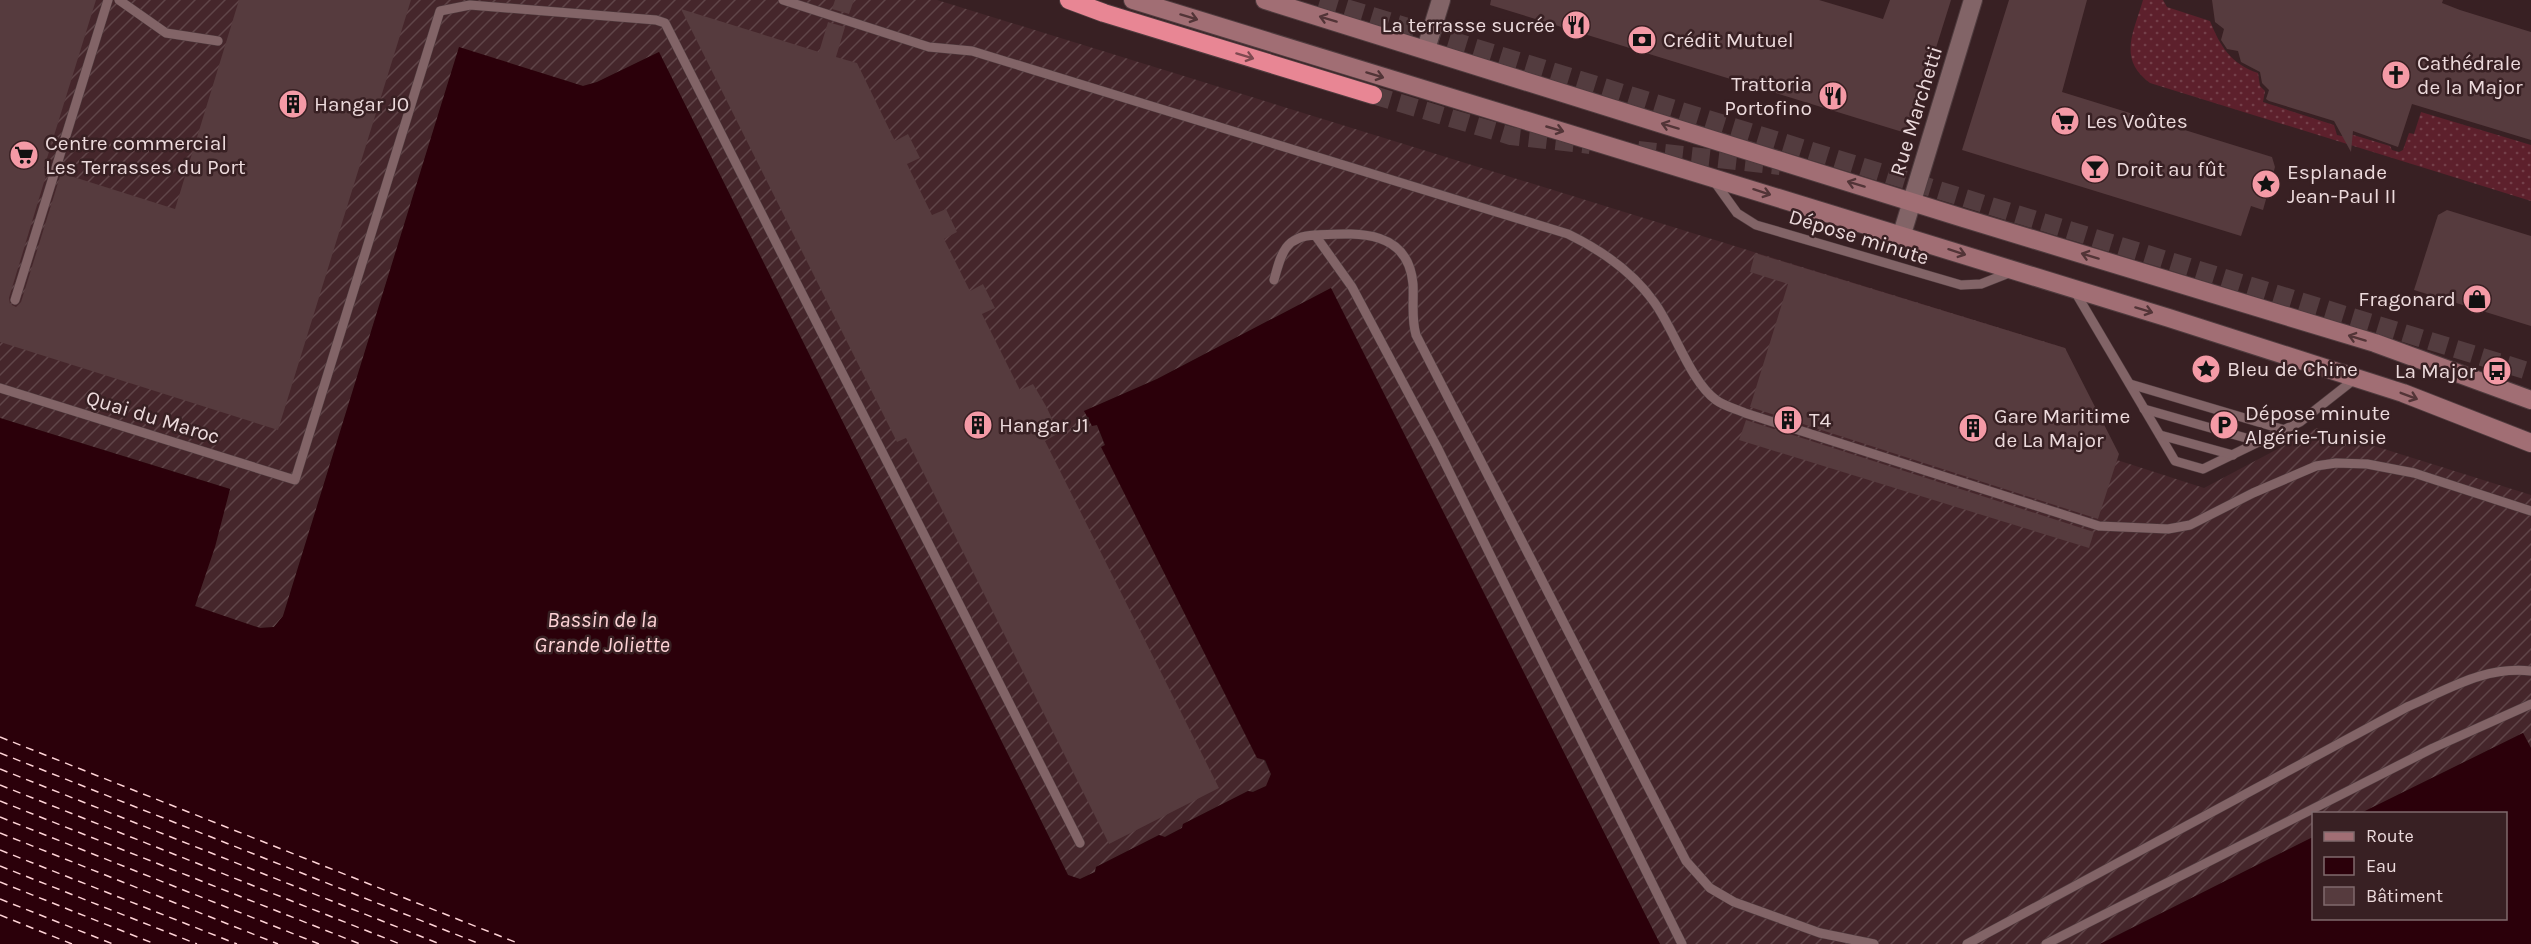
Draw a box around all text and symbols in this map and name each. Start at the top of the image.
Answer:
restaurant icon: La terrasse sucrée [1560,9,1592,41]
one-way arrow [1179,12,1198,23]
one-way arrow [1319,13,1338,24]
place label: La terrasse sucrée [1382,13,1555,37]
bank icon: Crédit Mutuel [1626,24,1658,56]
place label: Crédit Mutuel [1663,28,1794,52]
street label: Rue Marchetti [1885,43,1947,179]
one-way arrow [1235,51,1254,62]
place label: Cathédrale de la Major [2417,51,2523,99]
church icon: Cathédrale de la Major [2380,59,2412,91]
one-way arrow [1365,70,1384,81]
place label: Trattoria Portofino [1724,72,1812,120]
restaurant icon: Trattoria Portofino [1817,80,1849,112]
building icon: Hangar J0 [277,88,309,120]
place label: Hangar J0 [314,92,409,116]
supermarket icon: Les Voûtes [2049,105,2081,137]
place label: Les Voûtes [2086,109,2188,133]
one-way arrow [1661,120,1680,131]
one-way arrow [1545,124,1564,135]
place label: Centre commercial Les Terrasses du Port [45,131,246,179]
supermarket icon: Centre commercial Les Terrasses du Port [8,139,40,171]
bar icon: Droit au fût [2079,153,2111,185]
place label: Droit au fût [2116,157,2225,181]
place label: Esplanade Jean-Paul II [2287,160,2396,208]
place icon: Esplanade Jean-Paul II [2250,168,2282,200]
one-way arrow [1847,178,1866,189]
one-way arrow [1752,188,1771,199]
street label: Dépose minute [1786,204,1932,270]
one-way arrow [1947,247,1966,258]
one-way arrow [2081,250,2100,261]
shop icon: Fragonard [2461,283,2493,315]
place label: Fragonard [2358,287,2456,311]
one-way arrow [2134,305,2153,316]
one-way arrow [2348,332,2367,343]
place icon: Bleu de Chine [2190,353,2222,385]
bus stop icon: La Major [2481,355,2513,387]
place label: Bleu de Chine [2227,357,2358,381]
place label: La Major [2395,359,2476,383]
street label: Quai du Maroc [83,385,223,449]
one-way arrow [2399,391,2418,402]
place label: Dépose minute Algérie-Tunisie [2245,401,2390,449]
building icon: T4 [1772,404,1804,436]
place label: Gare Maritime de La Major [1994,404,2130,452]
place label: T4 [1809,408,1832,432]
building icon: Hangar J1 [962,409,994,441]
parking icon: Dépose minute Algérie-Tunisie [2208,409,2240,441]
building icon: Gare Maritime de La Major [1957,412,1989,444]
place label: Hangar J1 [999,413,1089,437]
water label: Bassin de la Grande Joliette [534,607,670,658]
legend [2312,812,2507,920]
text: Route [2366,825,2414,847]
text: Eau [2366,855,2397,877]
text: Bâtiment [2366,885,2443,907]

